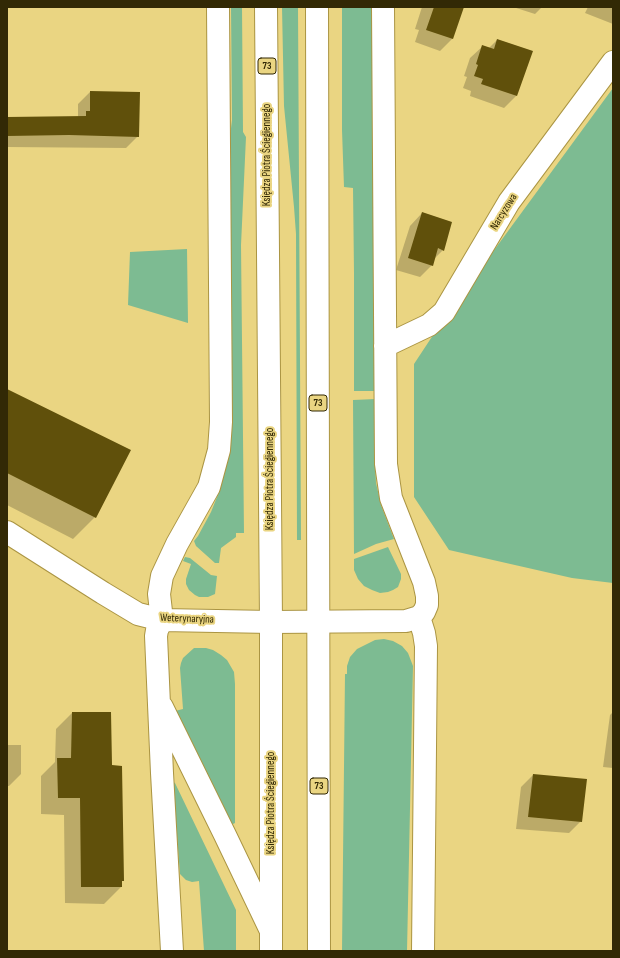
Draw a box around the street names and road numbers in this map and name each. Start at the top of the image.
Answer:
road number: 73 [258,58,276,74]
street label: Księdza Piotra Ściegiennego [260,104,274,206]
street label: Narcyzowa [488,192,520,232]
road number: 73 [309,395,327,411]
street label: Księdza Piotra Ściegiennego [263,428,277,530]
street label: Weterynaryjna [160,611,214,627]
street label: Księdza Piotra Ściegiennego [264,752,278,854]
road number: 73 [310,778,328,794]

